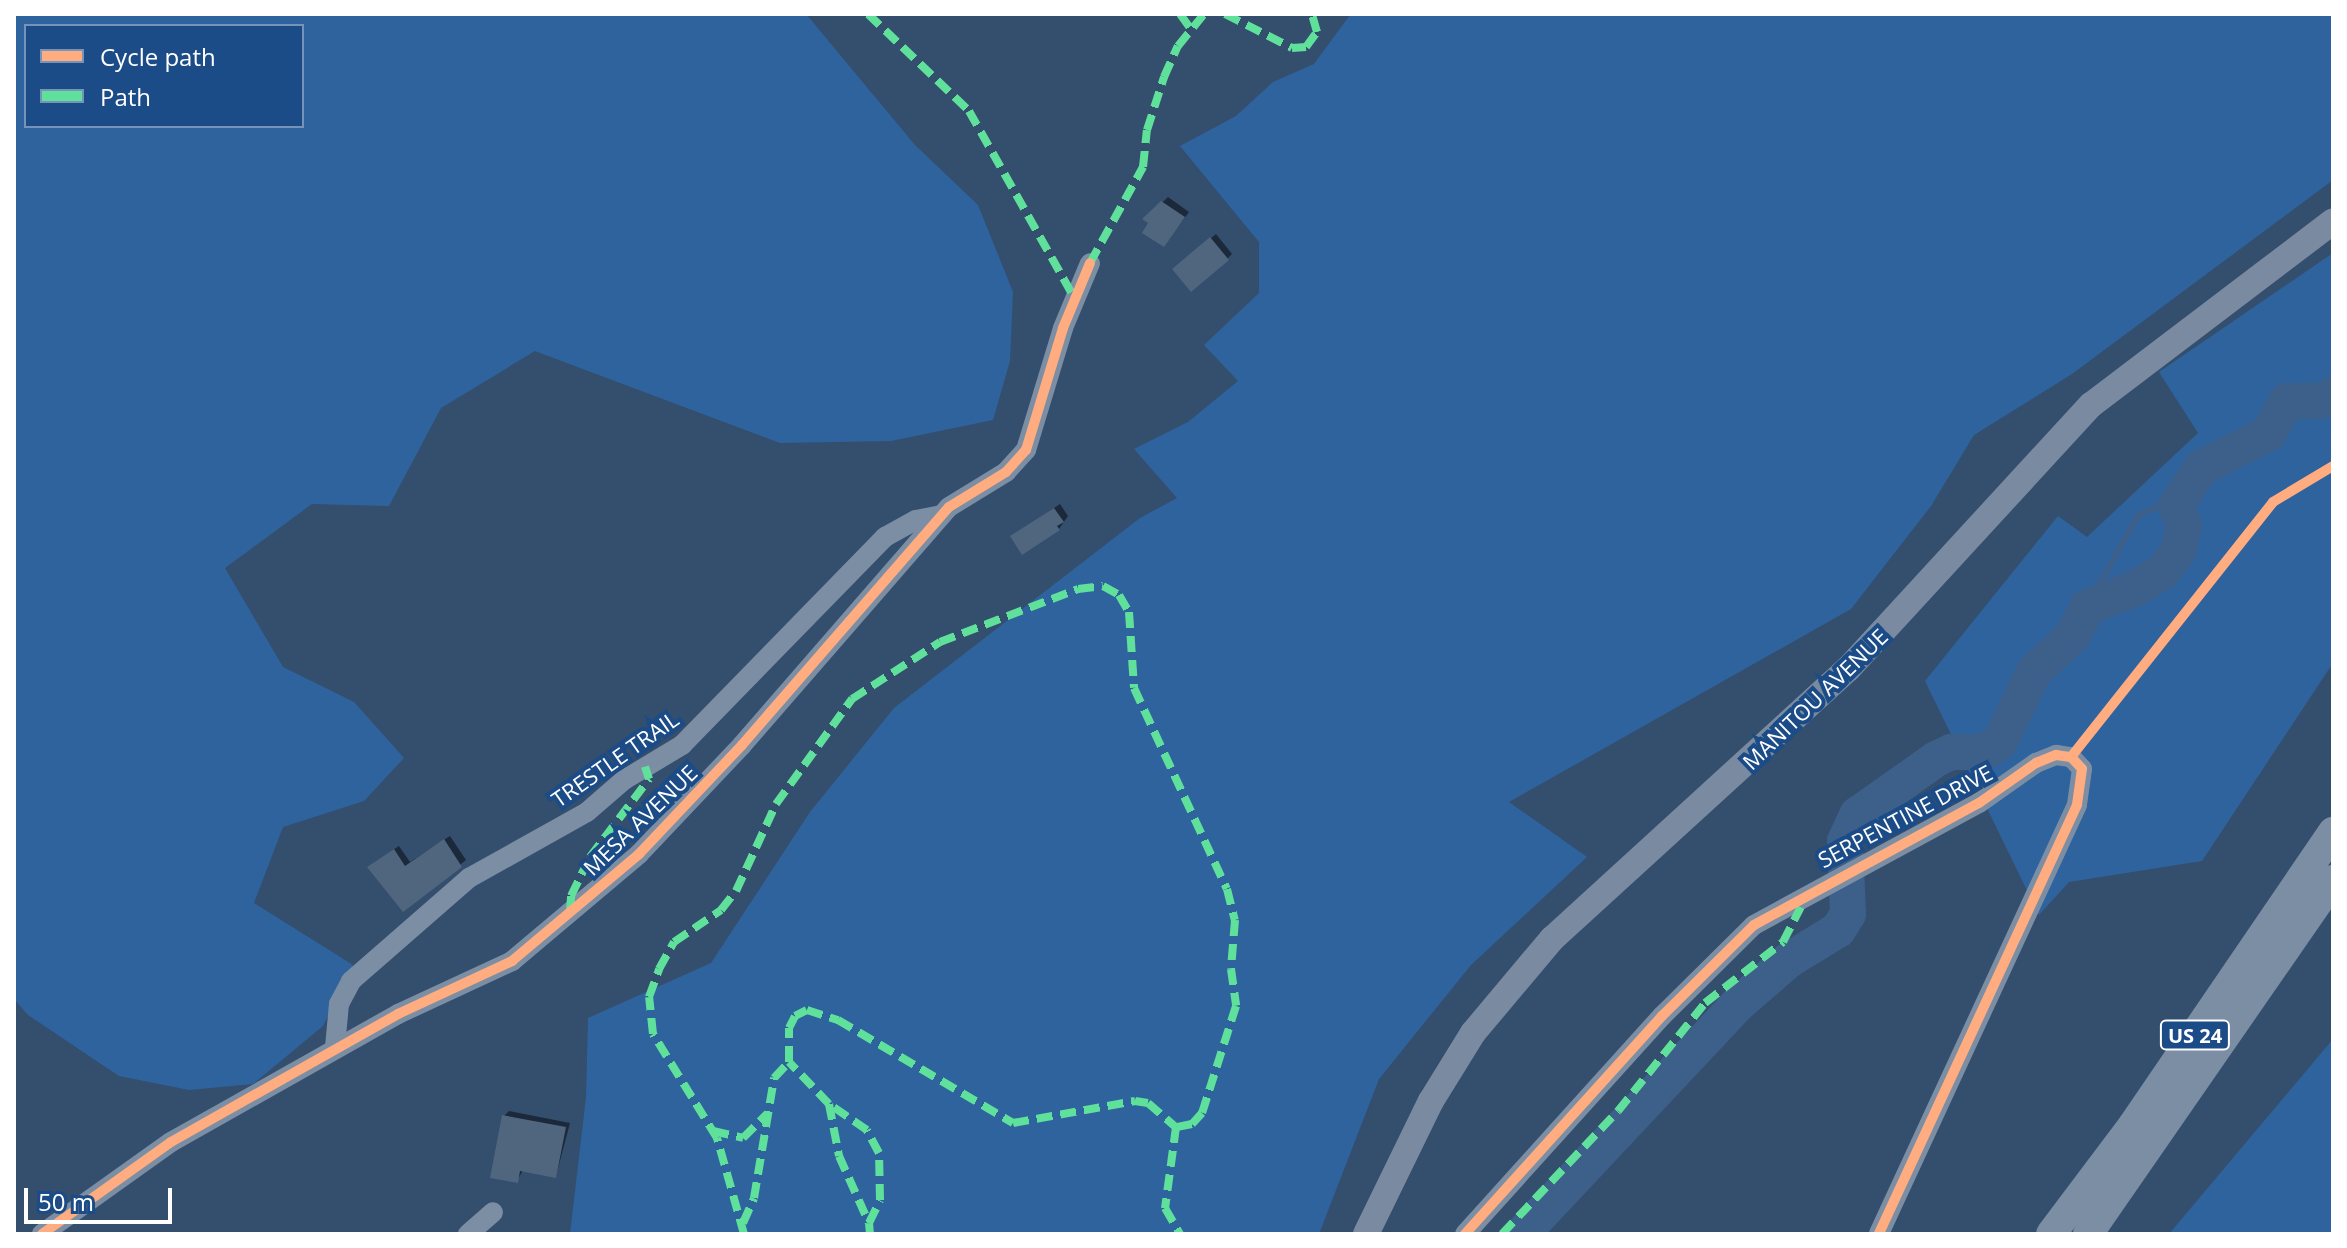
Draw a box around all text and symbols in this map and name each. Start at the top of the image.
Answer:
legend [24,24,304,128]
text: Cycle path [100,40,216,73]
text: Path [100,80,151,113]
street label: MANITOU AVENUE [1737,623,1893,775]
street label: TRESTLE TRAIL [547,706,683,812]
street label: MESA AVENUE [578,759,702,881]
street label: SERPENTINE DRIVE [1813,759,1997,873]
road number: US 24 [2159,1019,2231,1051]
scale bar [28,1172,176,1222]
text: 50 m [38,1185,94,1218]

